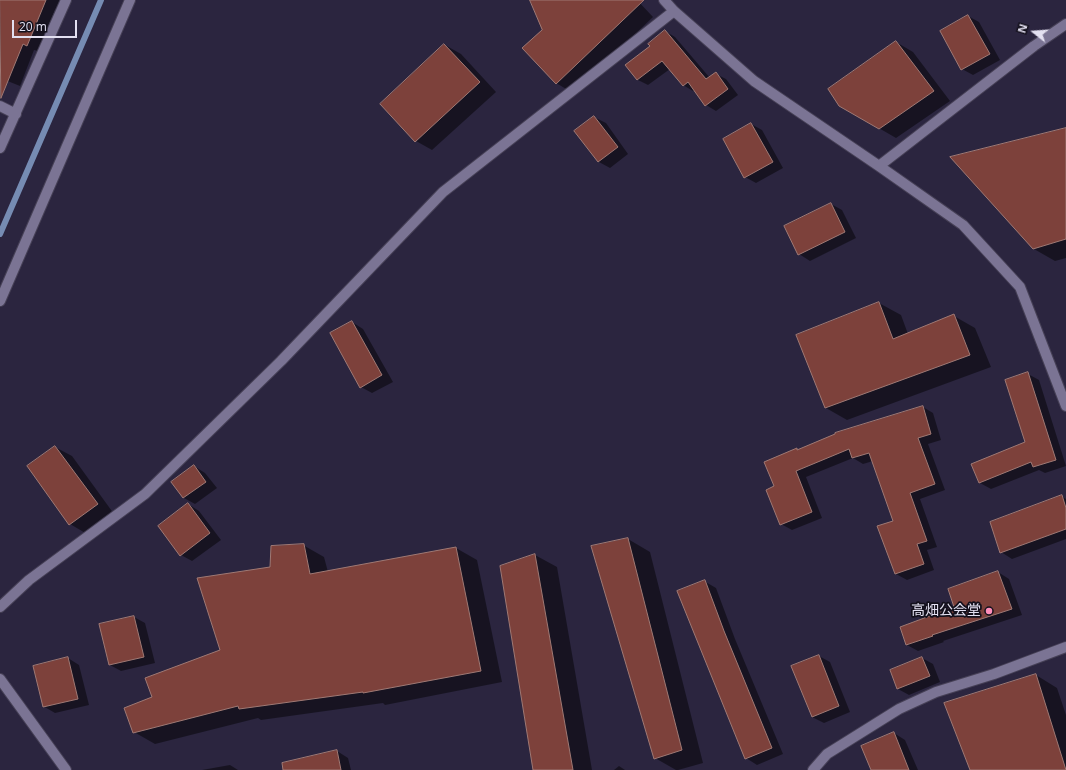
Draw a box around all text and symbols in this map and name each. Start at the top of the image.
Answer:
scale bar [14,12,79,38]
north arrow [1014,12,1054,52]
text: 20 m [19,18,47,35]
text: N [1014,22,1031,35]
place label: 高畑公会堂 [911,603,981,619]
marker: 高畑公会堂 [984,606,994,616]

